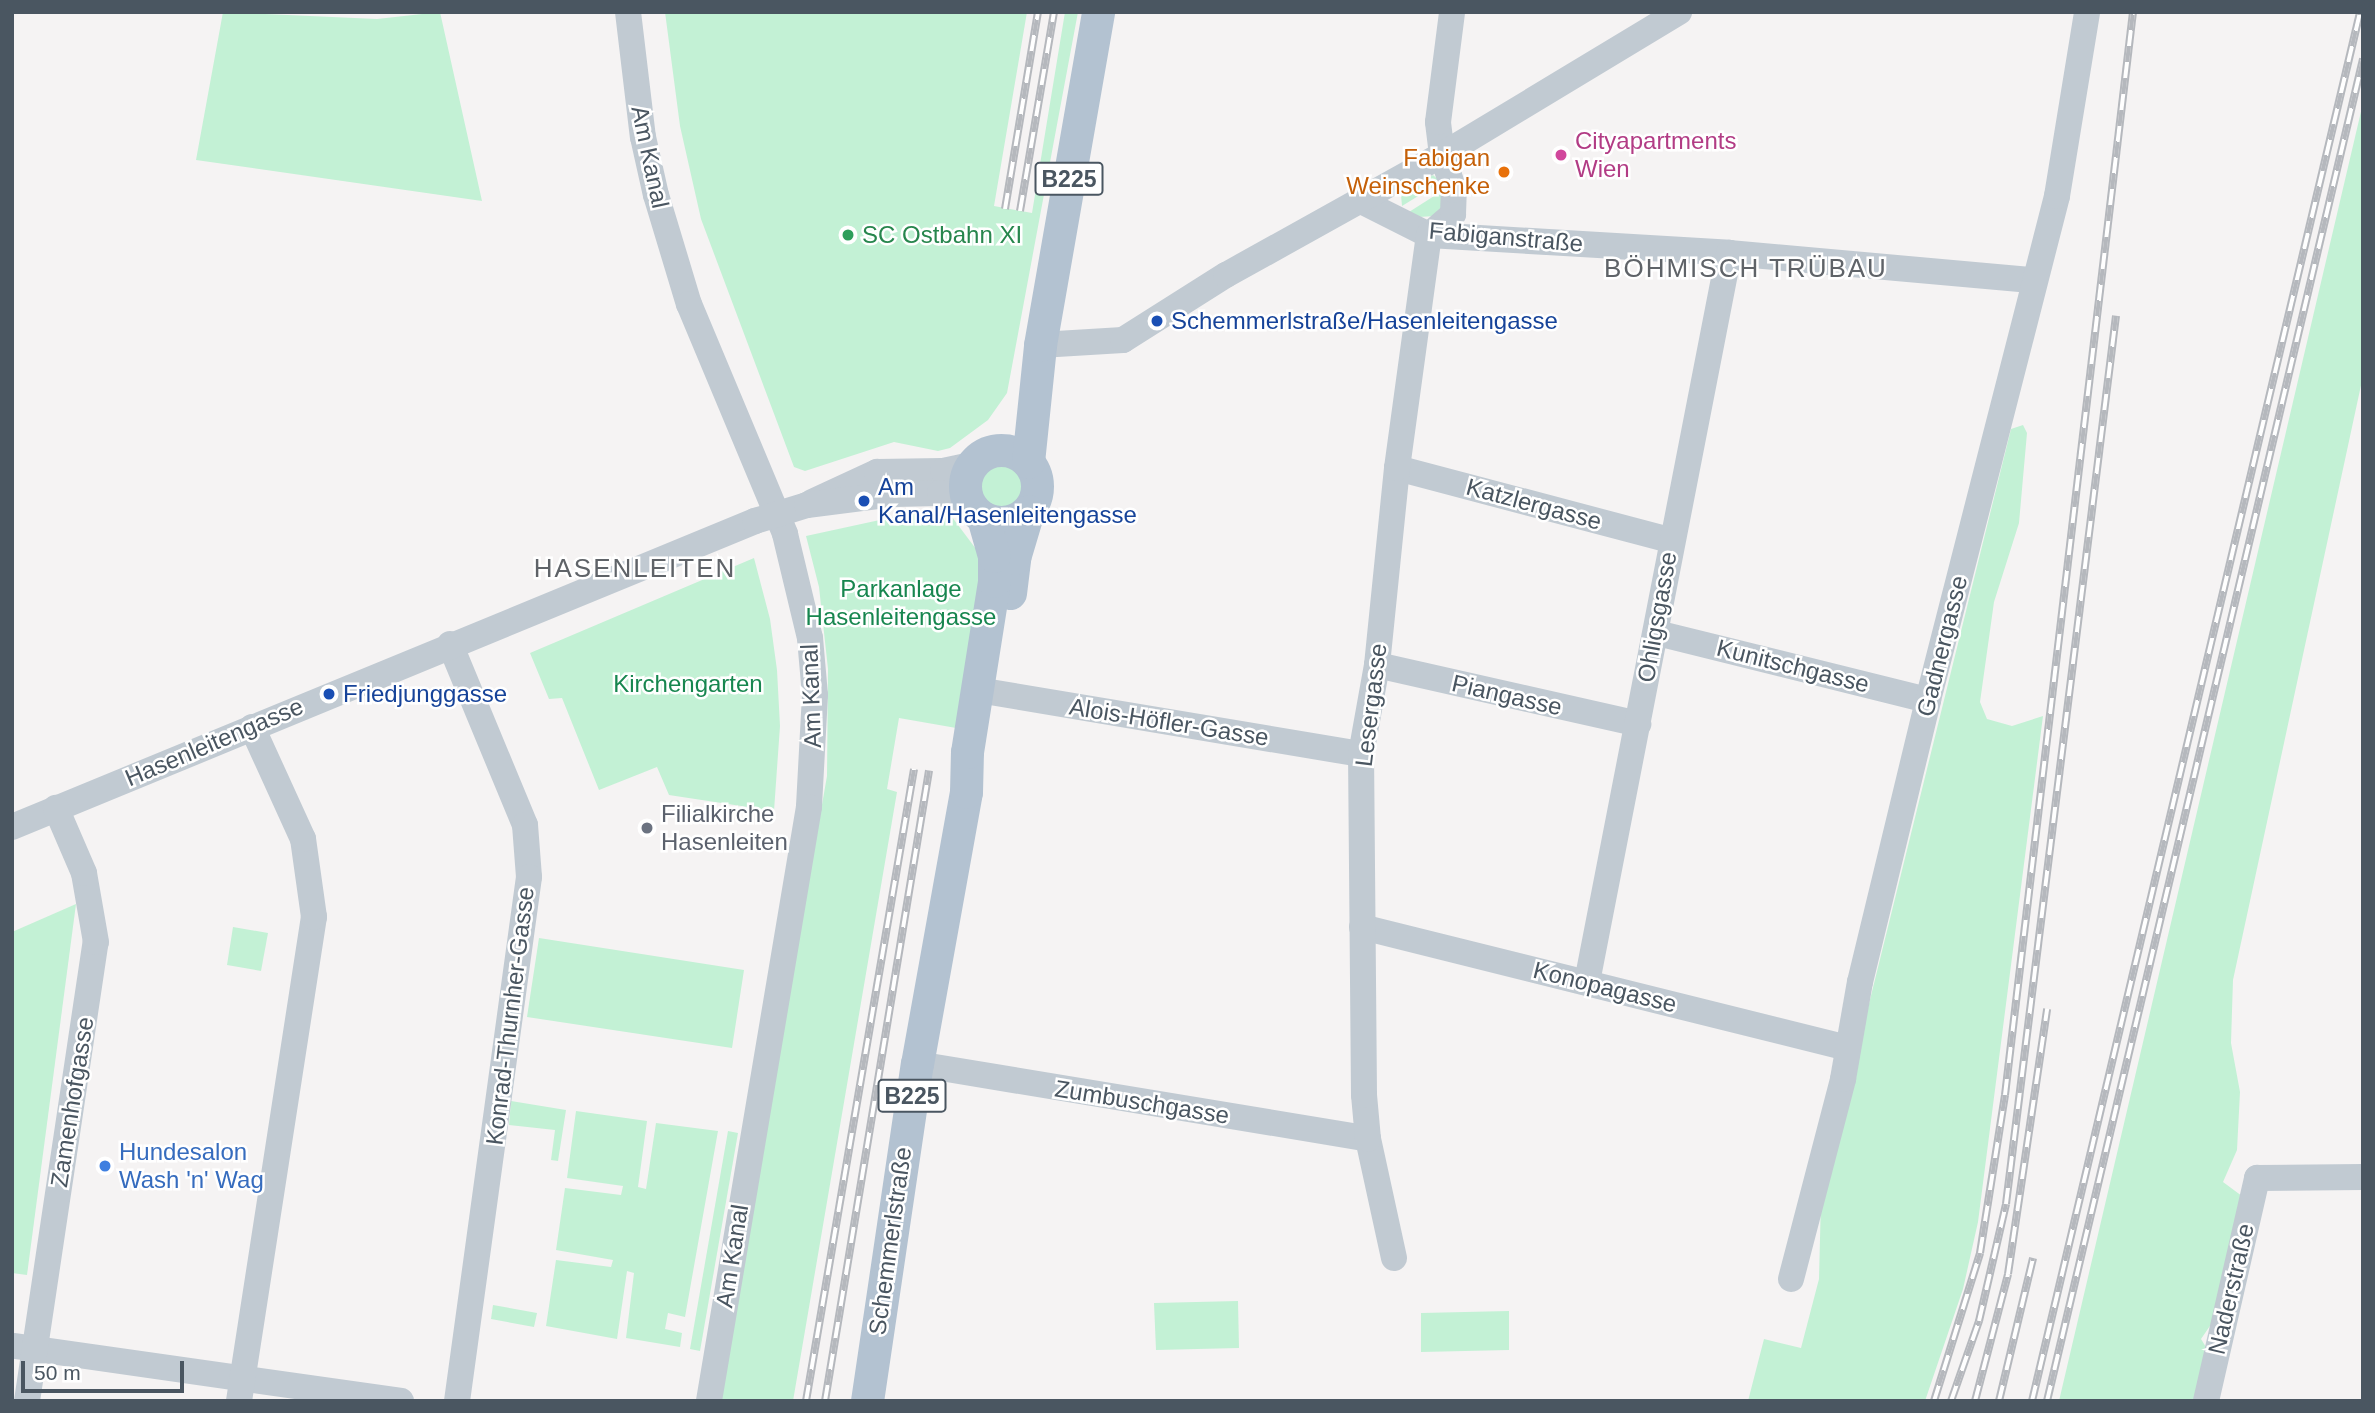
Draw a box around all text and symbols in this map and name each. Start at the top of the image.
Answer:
street label: Am Kanal [625,103,675,211]
place label: Cityapartments Wien [1575,127,1736,183]
place label: Fabigan Weinschenke [1346,144,1490,200]
marker: Cityapartments Wien [1553,147,1569,163]
road number: B225 [1034,160,1104,198]
marker: Fabigan Weinschenke [1496,164,1512,180]
street label: Fabiganstraße [1428,216,1584,258]
place label: SC Ostbahn XI [862,221,1022,249]
marker: SC Ostbahn XI [840,227,856,243]
district label: BÖHMISCH TRÜBAU [1606,253,1886,285]
place label: Schemmerlstraße/Hasenleitengasse [1171,307,1558,335]
marker: Schemmerlstraße/Hasenleitengasse [1149,313,1165,329]
street label: Katzlergasse [1463,472,1605,536]
place label: Am Kanal/Hasenleitengasse [878,473,1137,529]
marker: Am Kanal/Hasenleitengasse [856,493,872,509]
street label: Ohligsgasse [1631,549,1683,685]
district label: HASENLEITEN [535,553,735,585]
street label: Gadnergasse [1911,573,1973,719]
park label: Parkanlage Hasenleitengasse [806,575,996,631]
street label: Kunitschgasse [1714,633,1872,699]
street label: Lesergasse [1349,642,1393,768]
street label: Am Kanal [795,644,827,748]
street label: Piangasse [1449,668,1565,722]
park label: Kirchengarten [613,670,763,698]
place label: Friedjunggasse [343,680,507,708]
marker: Friedjunggasse [321,686,337,702]
street label: Hasenleitengasse [121,691,307,793]
street label: Alois-Höfler-Gasse [1067,692,1271,752]
place label: Filialkirche Hasenleiten [661,800,788,856]
marker: Filialkirche Hasenleiten [639,820,655,836]
street label: Konrad-Thurnher-Gasse [480,885,540,1147]
street label: Konopagasse [1530,955,1680,1019]
street label: Zamenhofgasse [44,1015,100,1189]
street label: Zumbuschgasse [1053,1074,1231,1130]
road number: B225 [877,1077,947,1116]
place label: Hundesalon Wash 'n' Wag [119,1138,264,1194]
street label: Schemmerlstraße [863,1145,917,1337]
marker: Hundesalon Wash 'n' Wag [97,1158,113,1174]
street label: Am Kanal [710,1202,754,1310]
street label: Naderstraße [2202,1221,2260,1357]
scale bar [24,1346,187,1390]
text: 50 m [34,1361,81,1384]

